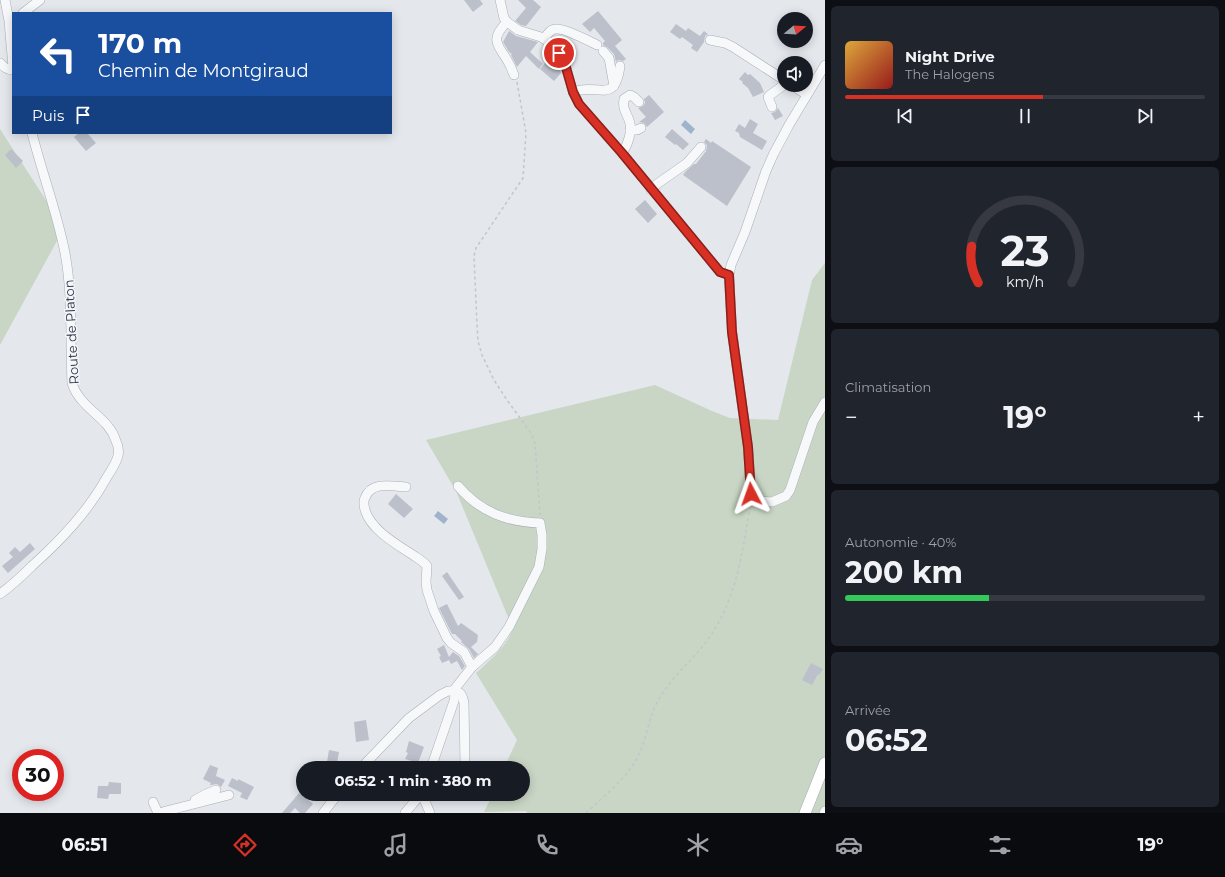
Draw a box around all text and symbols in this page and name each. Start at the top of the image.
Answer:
north arrow [777,12,813,48]
map controls [777,12,813,92]
text: 170 m [98,26,182,60]
icon: left [32,28,84,80]
pin [542,36,576,70]
icon: arrive [548,42,570,64]
text: Night Drive [905,47,995,66]
button: sound [777,56,813,92]
text: Chemin de Montgiraud [98,60,309,82]
text: The Halogens [905,66,994,82]
icon: arrive [72,104,94,126]
icon: previous [894,105,916,127]
icon: pause [1014,105,1036,127]
icon: next [1134,105,1156,127]
text: Puis [32,106,64,125]
text: 23 [1000,226,1050,276]
text: km/h [1006,273,1044,291]
street label: Route de Platon [60,279,82,385]
text: Climatisation [845,379,931,395]
text: 19° [1003,399,1047,436]
text: − [845,404,858,431]
text: + [1192,404,1205,431]
position arrow [730,473,772,515]
text: Autonomie · 40% [845,534,956,550]
text: 200 km [845,554,963,591]
text: Arrivée [845,702,891,718]
text: 06:52 [845,722,928,759]
speed limit sign: 30 [12,749,64,801]
text: 06:52 · 1 min · 380 m [334,771,492,790]
icon: directions [231,831,259,859]
icon: music [382,831,410,859]
icon: phone [533,831,561,859]
icon: climate [684,831,712,859]
icon: car [835,831,863,859]
icon: filters [986,831,1014,859]
text: 06:51 [62,834,108,856]
text: 19° [1137,834,1163,856]

